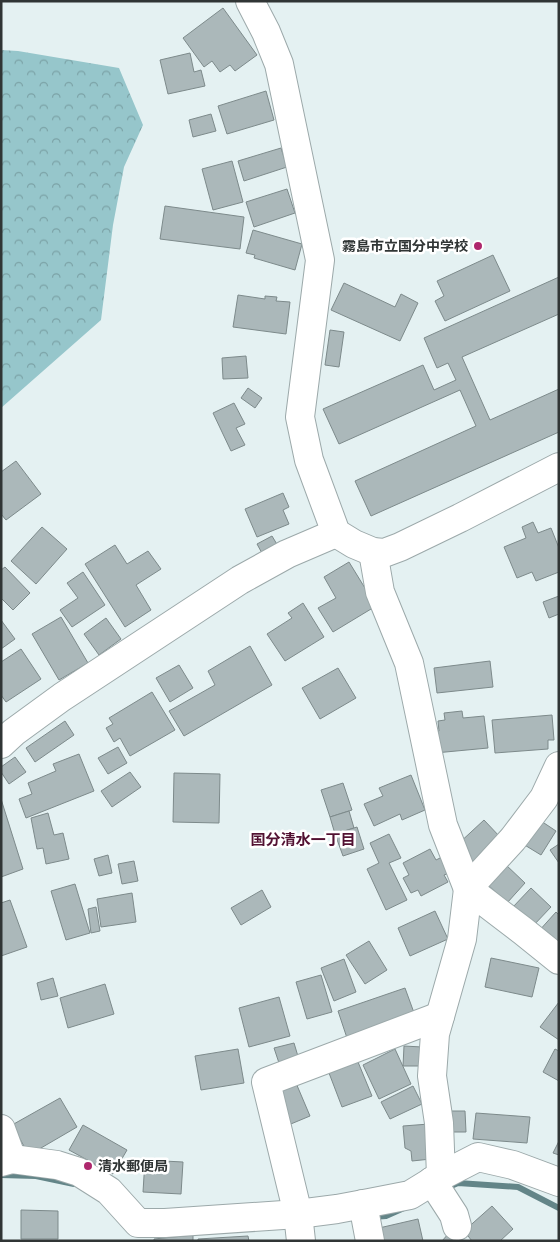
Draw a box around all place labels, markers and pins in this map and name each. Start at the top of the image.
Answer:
place label: 霧島市立国分中学校 [342,238,468,254]
marker: 霧島市立国分中学校 [472,240,484,252]
place label: 清水郵便局 [98,1158,168,1174]
marker: 清水郵便局 [82,1160,94,1172]

